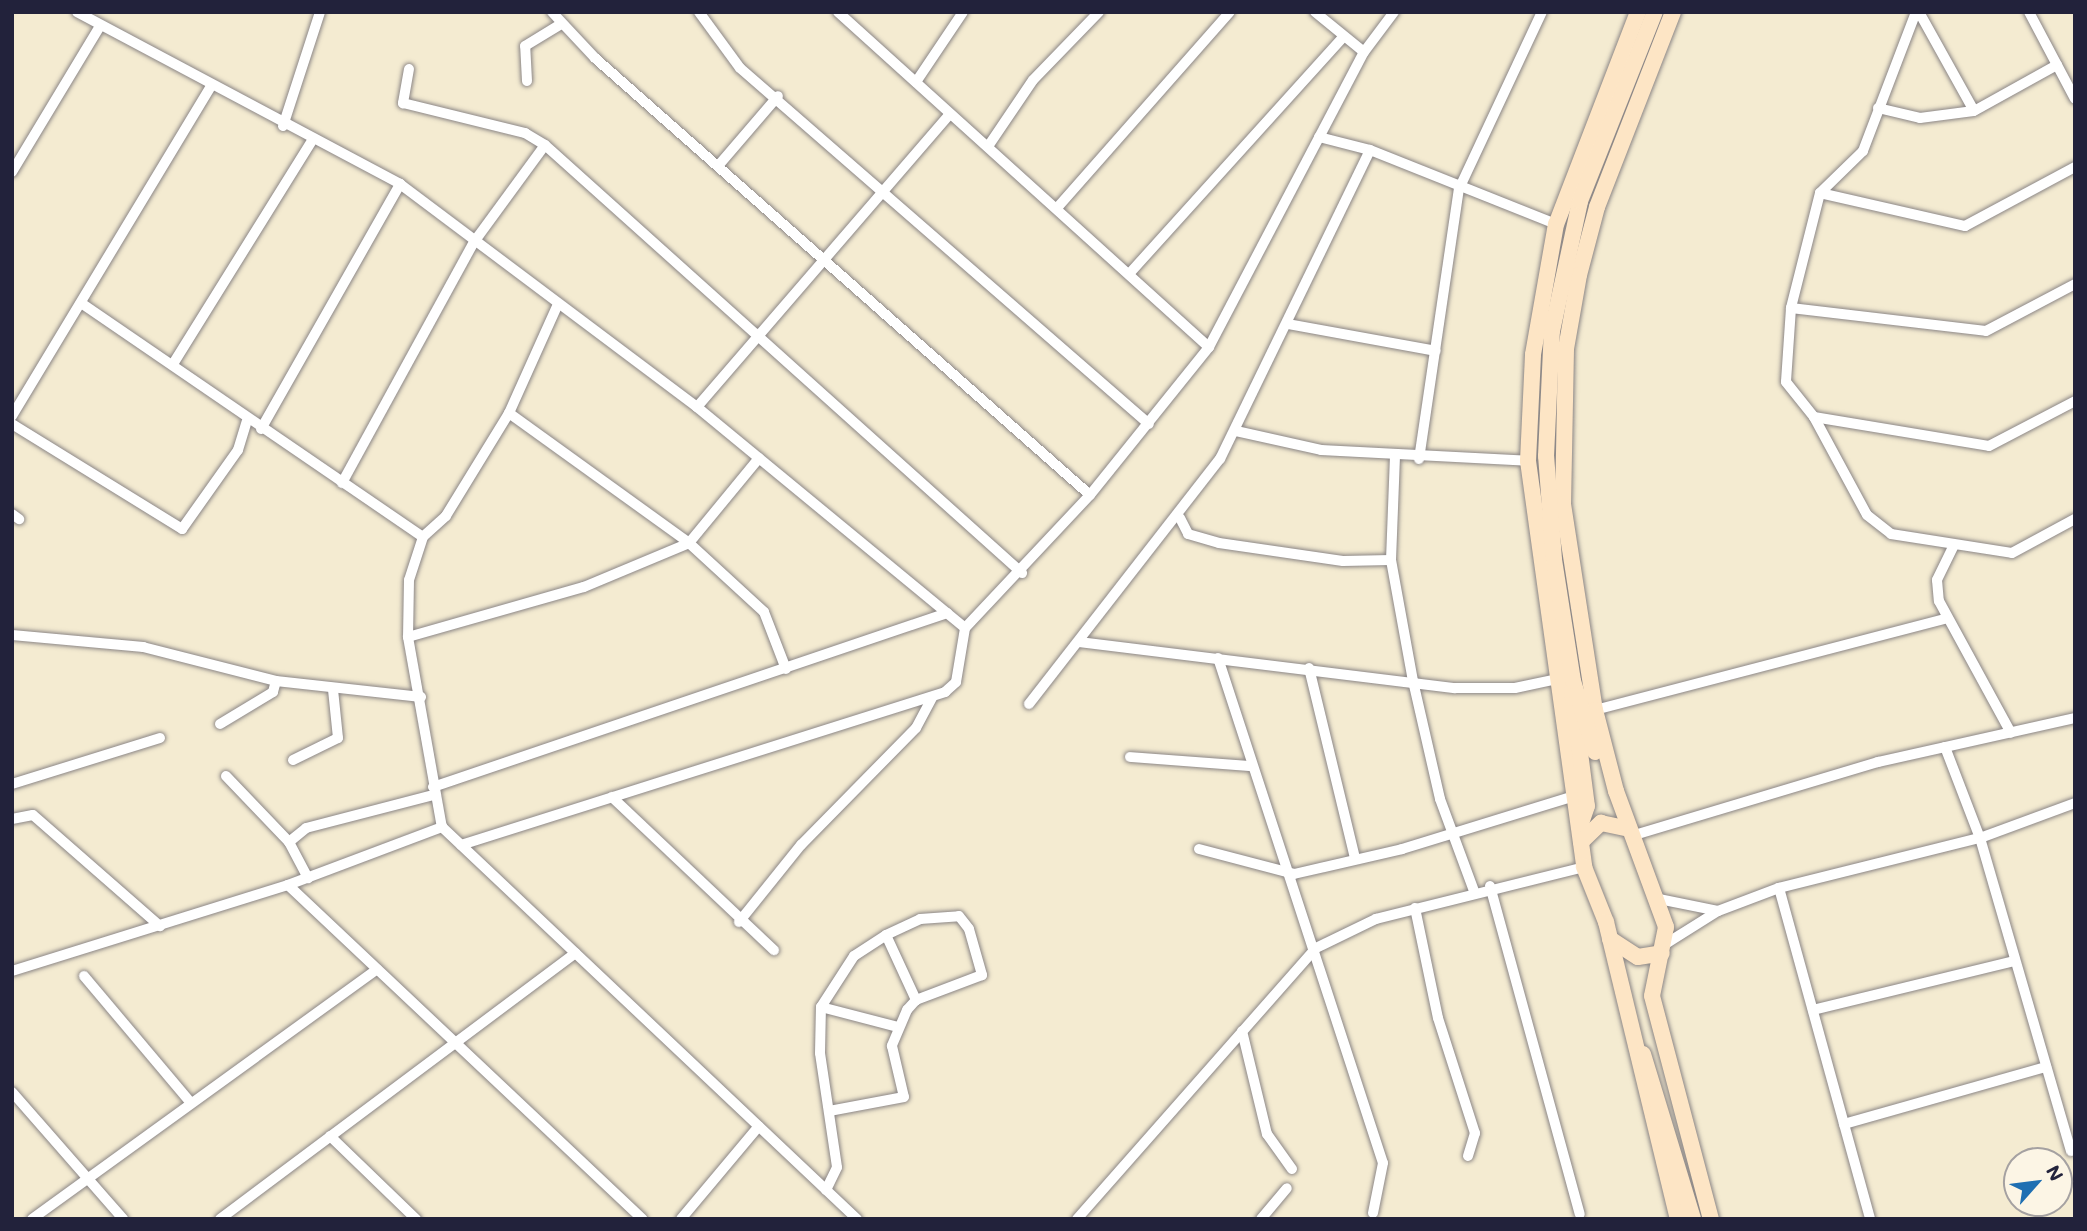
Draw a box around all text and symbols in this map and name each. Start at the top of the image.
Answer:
north arrow [2003,1147,2073,1217]
text: N [2041,1161,2070,1185]

